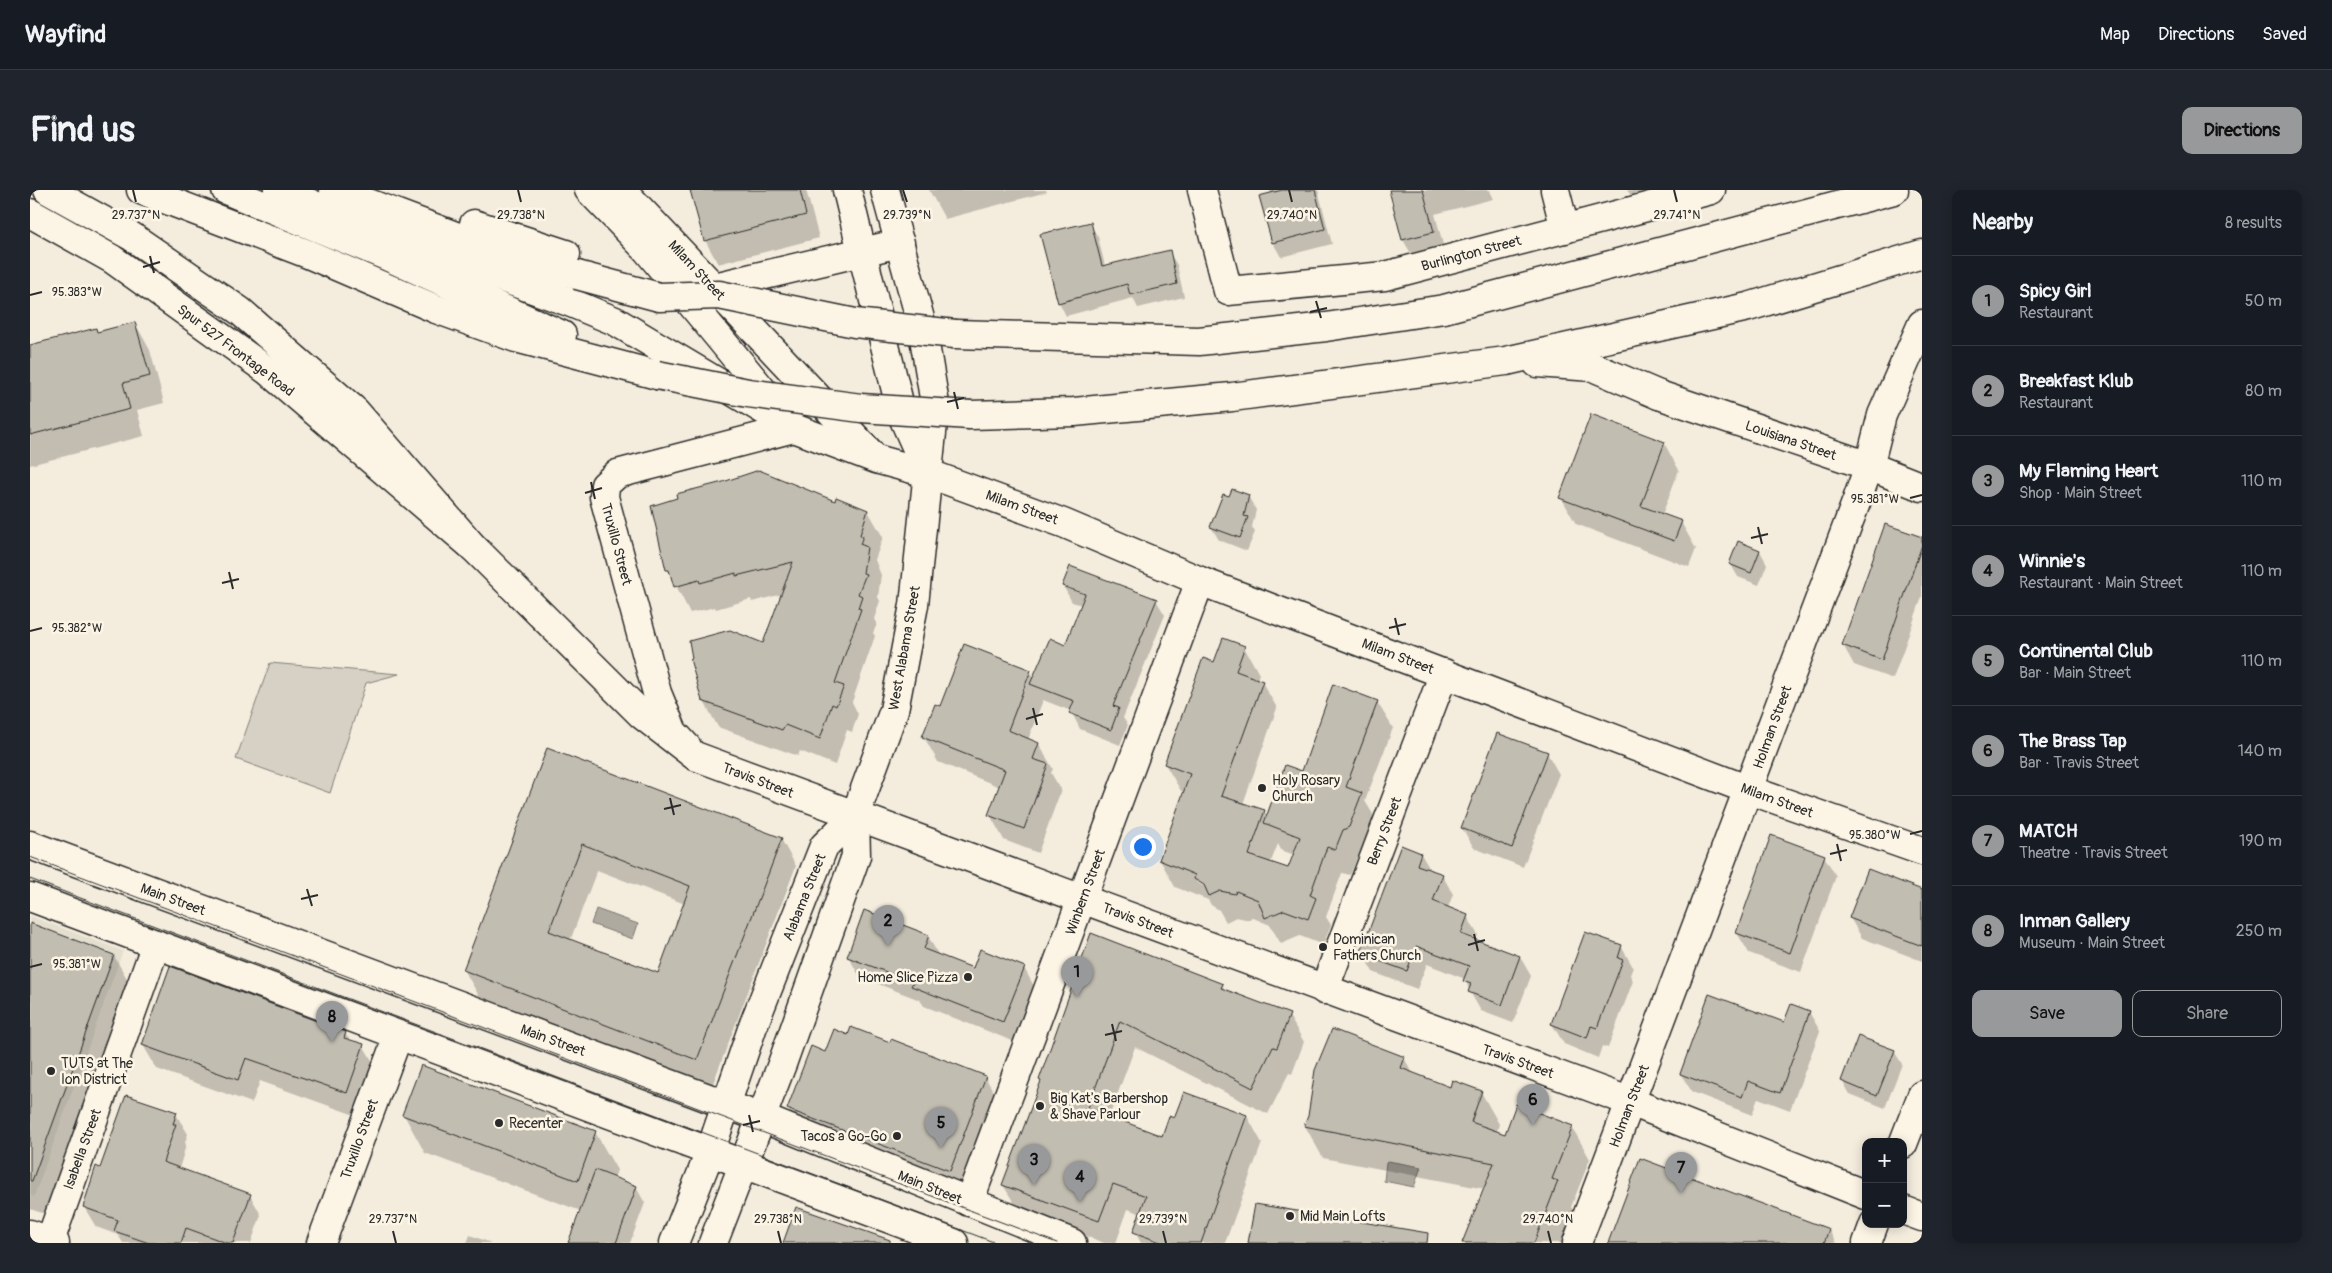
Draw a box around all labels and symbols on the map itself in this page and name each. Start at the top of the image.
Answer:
text: 29.737°N [112,208,160,223]
text: 29.738°N [497,208,545,223]
text: 29.739°N [883,208,931,223]
text: 29.740°N [1267,208,1317,223]
text: 29.741°N [1654,208,1700,223]
street label: Burlington Street [1419,232,1523,275]
street label: Milam Street [665,237,729,304]
text: 95.383°W [52,285,102,300]
street label: Spur 527 Frontage Road [174,301,298,400]
street label: Louisiana Street [1743,417,1839,464]
street label: Milam Street [983,487,1061,529]
text: 95.381°W [1851,492,1899,507]
street label: Truxillo Street [597,501,636,587]
street label: West Alabama Street [885,584,924,712]
text: 95.382°W [52,621,102,636]
street label: Milam Street [1359,635,1437,678]
street label: Holman Street [1750,683,1795,771]
street label: Travis Street [720,759,796,802]
place label: Holy Rosary Church [1272,772,1340,805]
street label: Milam Street [1738,780,1816,822]
marker: Holy Rosary Church [1256,782,1268,794]
street label: Berry Street [1364,794,1405,868]
text: 95.380°W [1849,828,1901,843]
your location [1130,834,1156,860]
street label: Winbern Street [1062,847,1109,937]
street label: Alabama Street [779,851,830,943]
street label: Main Street [138,880,208,919]
street label: Travis Street [1100,899,1176,942]
pin: 2 [872,905,904,946]
place label: Dominican Fathers Church [1333,931,1421,964]
marker: Dominican Fathers Church [1317,941,1329,953]
pin: 1 [1061,956,1093,997]
text: 95.381°W [53,957,101,972]
place label: Home Slice Pizza [857,969,958,986]
marker: Home Slice Pizza [962,971,974,983]
pin: 8 [316,1001,348,1042]
street label: Main Street [518,1021,588,1060]
street label: Travis Street [1480,1041,1556,1082]
place label: TUTS at The Ion District [61,1055,133,1088]
street label: Holman Street [1606,1062,1653,1150]
marker: TUTS at The Ion District [45,1065,57,1077]
pin: 6 [1517,1084,1549,1125]
place label: Big Kat's Barbershop & Shave Parlour [1050,1090,1168,1123]
street label: Truxillo Street [337,1096,382,1182]
marker: Big Kat's Barbershop & Shave Parlour [1034,1100,1046,1112]
street label: Isabella Street [60,1106,105,1192]
pin: 5 [925,1107,957,1148]
place label: Recenter [509,1115,563,1132]
marker: Recenter [493,1117,505,1129]
place label: Tacos a Go-Go [801,1128,887,1145]
marker: Tacos a Go-Go [891,1130,903,1142]
pin: 3 [1018,1144,1050,1185]
pin: 7 [1665,1152,1697,1193]
pin: 4 [1064,1161,1096,1202]
street label: Main Street [895,1167,965,1208]
place label: Mid Main Lofts [1300,1208,1386,1225]
marker: Mid Main Lofts [1284,1210,1296,1222]
text: 29.737°N [369,1212,417,1227]
text: 29.738°N [754,1212,802,1227]
text: 29.739°N [1139,1212,1187,1227]
text: 29.740°N [1523,1212,1573,1227]

